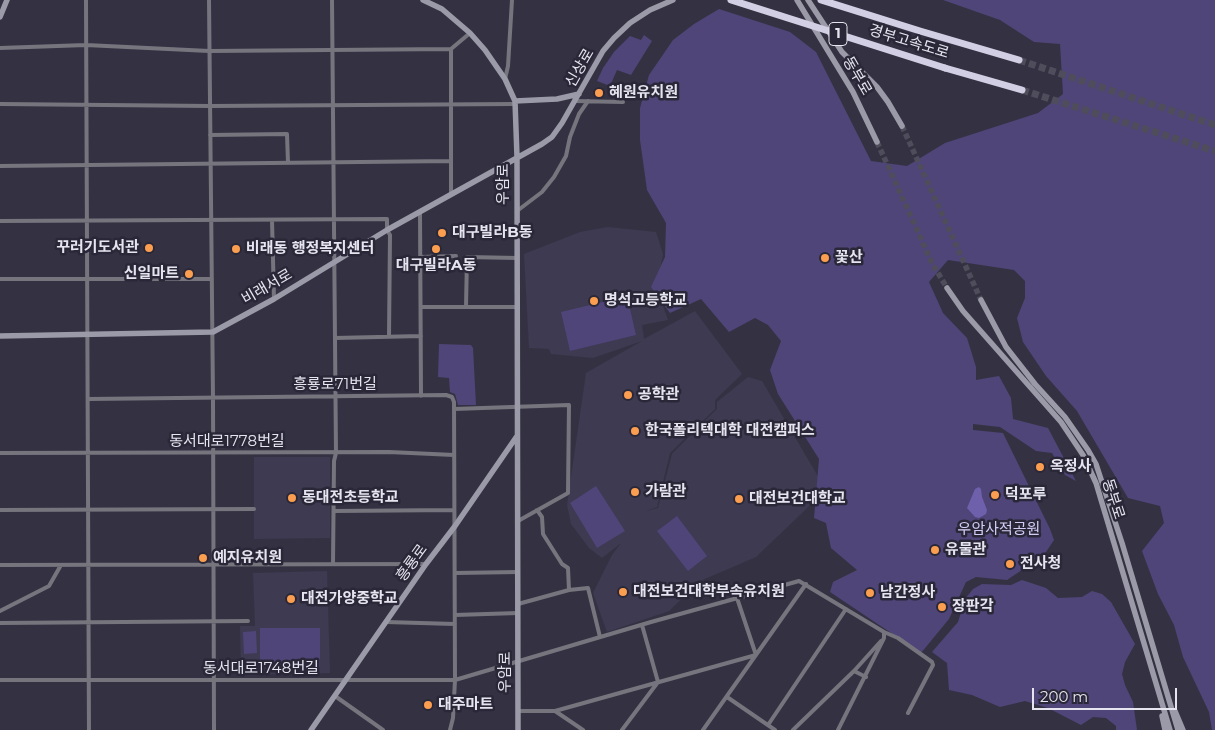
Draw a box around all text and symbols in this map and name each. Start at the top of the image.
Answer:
street label: 경부고속도로 [867,21,951,63]
road number: 1 [829,22,847,46]
street label: 신상로 [562,46,598,90]
street label: 동부로 [839,54,875,98]
place label: 혜원유치원 [609,84,678,102]
marker: 혜원유치원 [593,87,605,99]
street label: 우암로 [495,163,513,205]
place label: 대구빌라B동 [452,224,532,242]
marker: 대구빌라B동 [436,227,448,239]
place label: 꾸러기도서관 [56,239,139,257]
place label: 비래동 행정복지센터 [246,240,374,258]
marker: 꾸러기도서관 [143,242,155,254]
marker: 비래동 행정복지센터 [230,243,242,255]
marker: 대구빌라A동 [430,243,442,255]
place label: 꽃산 [835,249,863,267]
marker: 꽃산 [819,252,831,264]
place label: 대구빌라A동 [396,257,476,275]
place label: 신일마트 [124,265,179,283]
street label: 비래서로 [239,265,295,309]
marker: 신일마트 [183,268,195,280]
place label: 명석고등학교 [604,292,687,310]
marker: 명석고등학교 [588,295,600,307]
street label: 흥룡로71번길 [293,376,377,394]
place label: 공학관 [638,386,679,404]
marker: 공학관 [622,389,634,401]
place label: 한국폴리텍대학 대전캠퍼스 [645,422,815,440]
marker: 한국폴리텍대학 대전캠퍼스 [629,425,641,437]
street label: 동서대로1778번길 [169,433,285,451]
place label: 옥정사 [1050,458,1091,476]
marker: 옥정사 [1034,461,1046,473]
street label: 동부로 [1098,477,1128,521]
place label: 가람관 [645,483,686,501]
marker: 가람관 [629,486,641,498]
place label: 덕포루 [1005,486,1046,504]
place label: 동대전초등학교 [302,489,399,507]
marker: 덕포루 [989,489,1001,501]
place label: 대전보건대학교 [749,490,846,508]
marker: 동대전초등학교 [286,492,298,504]
marker: 대전보건대학교 [733,493,745,505]
park label: 우암사적공원 [958,521,1040,539]
street label: 흥룡로 [393,541,431,585]
place label: 유물관 [945,541,986,559]
marker: 유물관 [929,544,941,556]
place label: 예지유치원 [213,549,282,567]
marker: 예지유치원 [197,552,209,564]
place label: 전사청 [1020,555,1061,573]
marker: 전사청 [1004,558,1016,570]
place label: 대전보건대학부속유치원 [633,583,785,601]
place label: 남간정사 [880,584,935,602]
marker: 대전보건대학부속유치원 [617,586,629,598]
marker: 남간정사 [864,587,876,599]
place label: 대전가양중학교 [301,590,398,608]
marker: 대전가양중학교 [285,593,297,605]
place label: 장판각 [952,598,993,616]
marker: 장판각 [936,601,948,613]
street label: 우암로 [497,651,515,693]
street label: 동서대로1748번길 [203,660,319,678]
scale bar [1035,678,1180,710]
text: 200 m [1040,687,1088,706]
place label: 대주마트 [438,696,493,714]
marker: 대주마트 [422,699,434,711]

